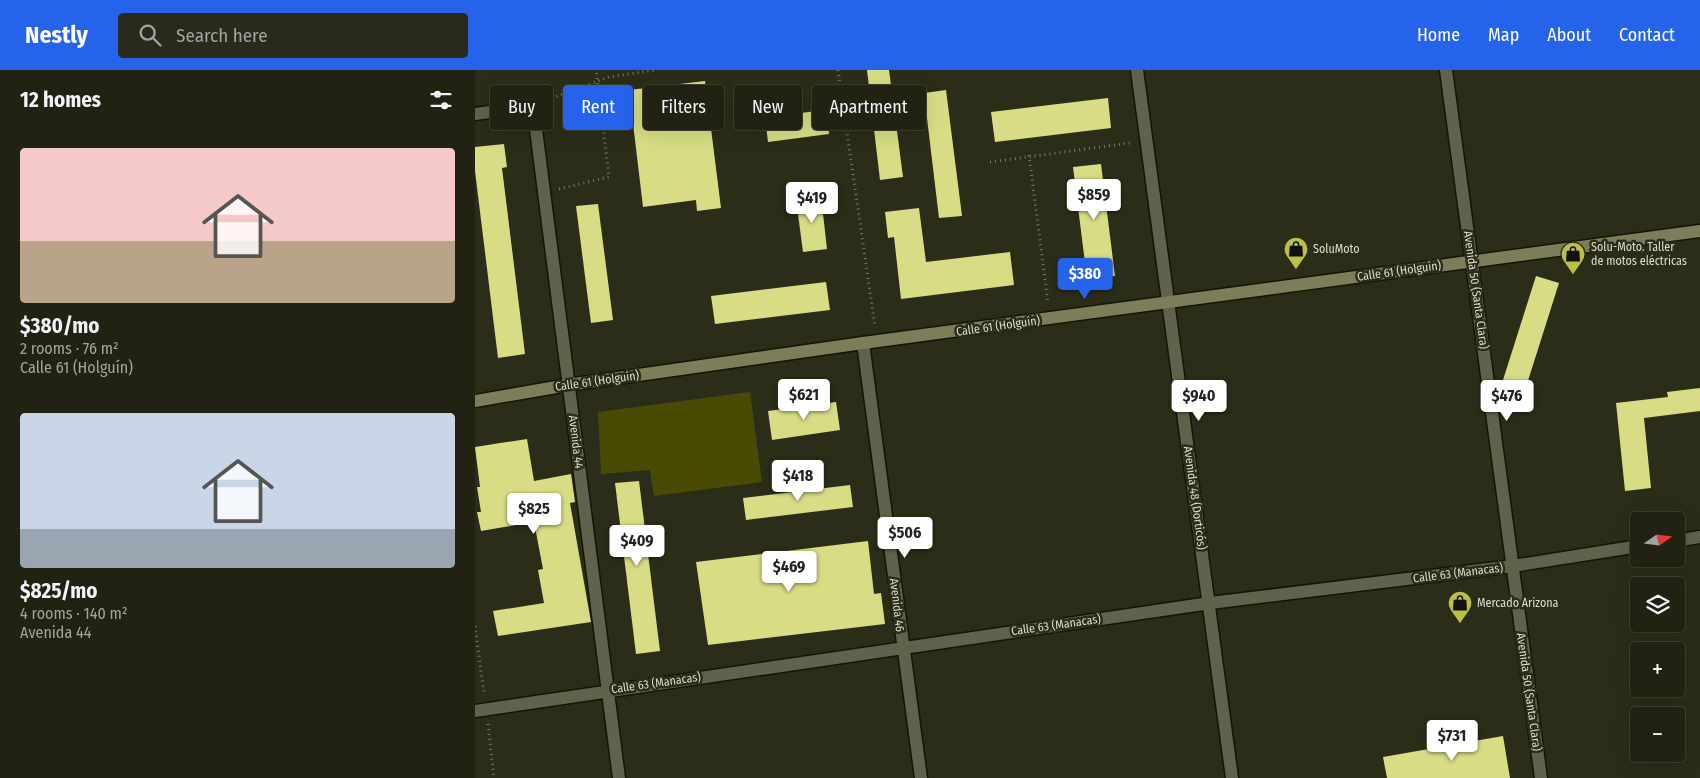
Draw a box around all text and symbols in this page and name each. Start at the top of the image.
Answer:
search box [118,13,468,58]
text: Nestly [25,21,88,49]
icon: search [136,21,164,49]
text: Search here [176,24,268,47]
text: Home [1417,24,1460,46]
text: Map [1488,24,1519,46]
text: About [1547,24,1591,46]
text: Contact [1619,24,1675,46]
chip: Buy [490,85,553,130]
chip: Rent [563,85,633,130]
chip: Filters [643,85,724,130]
chip: New [734,85,802,130]
chip: Apartment [812,85,926,130]
icon: filters [427,86,455,114]
text: 12 homes [20,87,101,113]
pin: $859 [1064,178,1124,221]
icon: home [193,181,283,271]
pin: $419 [782,182,842,224]
text: $859 [1078,185,1110,204]
text: $419 [797,188,827,207]
street label: Avenida 50 (Santa Clara) [1461,230,1491,350]
shop icon: SoluMoto [1283,236,1309,270]
place label: Solu-Moto. Taller de motos eléctricas [1591,240,1687,268]
shop icon: Solu-Moto. Taller de motos eléctricas [1560,241,1586,275]
place label: SoluMoto [1313,242,1360,256]
pin: $380 [1055,258,1115,300]
street label: Calle 61 (Holguín) [1356,258,1442,284]
text: $380 [1069,264,1101,283]
text: $380/mo [20,313,99,339]
street label: Calle 61 (Holguín) [955,313,1041,339]
text: 2 rooms · 76 m² [20,339,119,358]
text: Calle 61 (Holguín) [20,358,133,377]
street label: Calle 61 (Holguín) [554,368,640,394]
pin: $621 [774,378,834,421]
pin: $940 [1169,380,1229,422]
pin: $476 [1477,380,1537,422]
text: $621 [789,385,819,404]
text: $940 [1183,386,1215,405]
text: $476 [1492,386,1522,405]
street label: Avenida 44 [566,415,586,470]
street label: Avenida 48 (Dorticós) [1181,445,1209,551]
icon: home [193,446,283,536]
pin: $418 [768,460,828,502]
text: $418 [783,466,813,485]
pin: $825 [504,492,564,535]
text: $825 [518,499,550,518]
north arrow [1630,512,1685,568]
map controls [1630,512,1685,762]
pin: $506 [875,516,935,559]
text: $506 [889,523,921,542]
pin: $409 [607,524,667,567]
text: $409 [620,531,654,550]
pin: $469 [759,550,819,593]
text: $469 [773,557,805,576]
street label: Calle 63 (Manacas) [1412,560,1504,585]
street label: Avenida 46 [887,577,907,633]
button: layers [1630,577,1685,632]
text: $825/mo [20,578,98,604]
shop icon: Mercado Arizona [1447,590,1473,624]
place label: Mercado Arizona [1477,596,1559,610]
text: 4 rooms · 140 m² [20,604,128,623]
street label: Calle 63 (Manacas) [1010,612,1102,638]
text: Avenida 44 [20,623,92,642]
street label: Avenida 50 (Santa Clara) [1514,632,1544,752]
button: + [1630,642,1685,697]
street label: Calle 63 (Manacas) [610,670,702,696]
button: − [1630,707,1685,762]
pin: $731 [1422,720,1482,762]
text: $731 [1438,726,1466,745]

